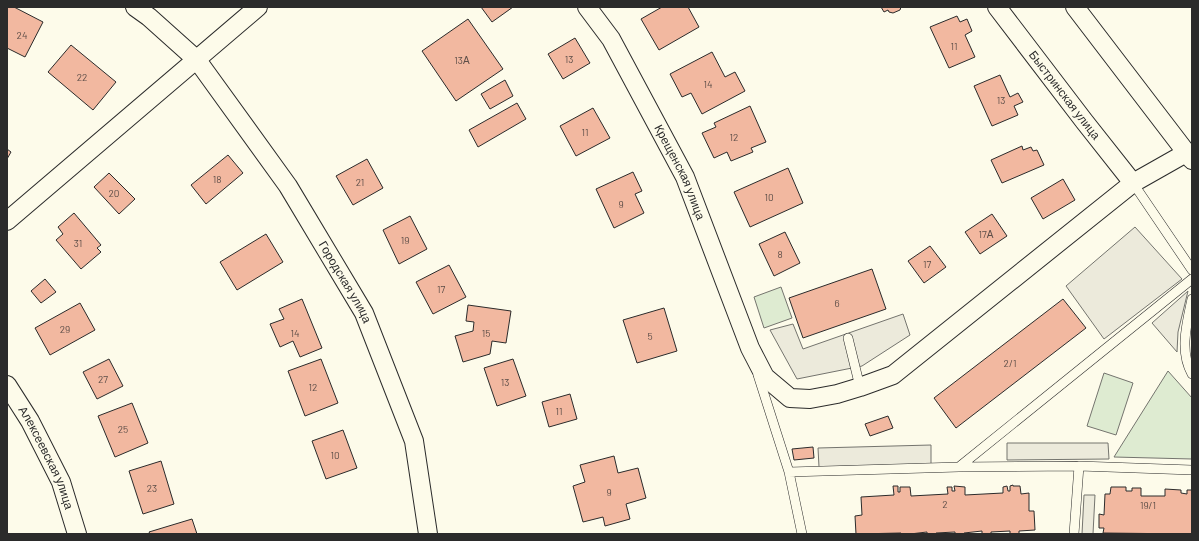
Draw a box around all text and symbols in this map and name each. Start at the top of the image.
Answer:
house number: 24 [17,29,27,41]
house number: 11 [950,40,958,52]
street label: Быстринская улица [1027,47,1104,142]
house number: 13 [565,53,573,65]
house number: 13А [454,54,470,66]
house number: 22 [77,71,87,83]
house number: 14 [703,78,713,90]
house number: 13 [997,94,1005,106]
street label: Крещенская улица [652,122,709,222]
house number: 11 [581,126,589,138]
house number: 12 [730,131,738,143]
house number: 18 [213,173,221,185]
house number: 21 [356,176,364,188]
house number: 20 [108,187,120,199]
house number: 10 [764,191,774,203]
house number: 9 [618,198,624,210]
house number: 17А [979,228,994,240]
house number: 19 [401,234,409,246]
house number: 31 [74,237,82,249]
street label: Городская улица [317,238,375,325]
house number: 8 [777,248,783,260]
house number: 17 [923,258,931,270]
house number: 17 [437,283,445,295]
house number: 6 [834,297,840,309]
house number: 29 [60,323,70,335]
house number: 14 [290,327,300,339]
house number: 15 [482,327,490,339]
house number: 5 [647,330,653,342]
house number: 2/1 [1004,357,1016,369]
house number: 27 [98,373,108,385]
house number: 13 [501,376,509,388]
house number: 12 [309,381,317,393]
street label: Алексеевская улица [16,403,77,511]
house number: 11 [555,405,563,417]
house number: 25 [118,423,128,435]
house number: 10 [330,449,340,461]
house number: 23 [147,482,157,494]
house number: 9 [606,486,612,498]
house number: 2 [942,498,948,510]
house number: 19/1 [1140,499,1156,511]

